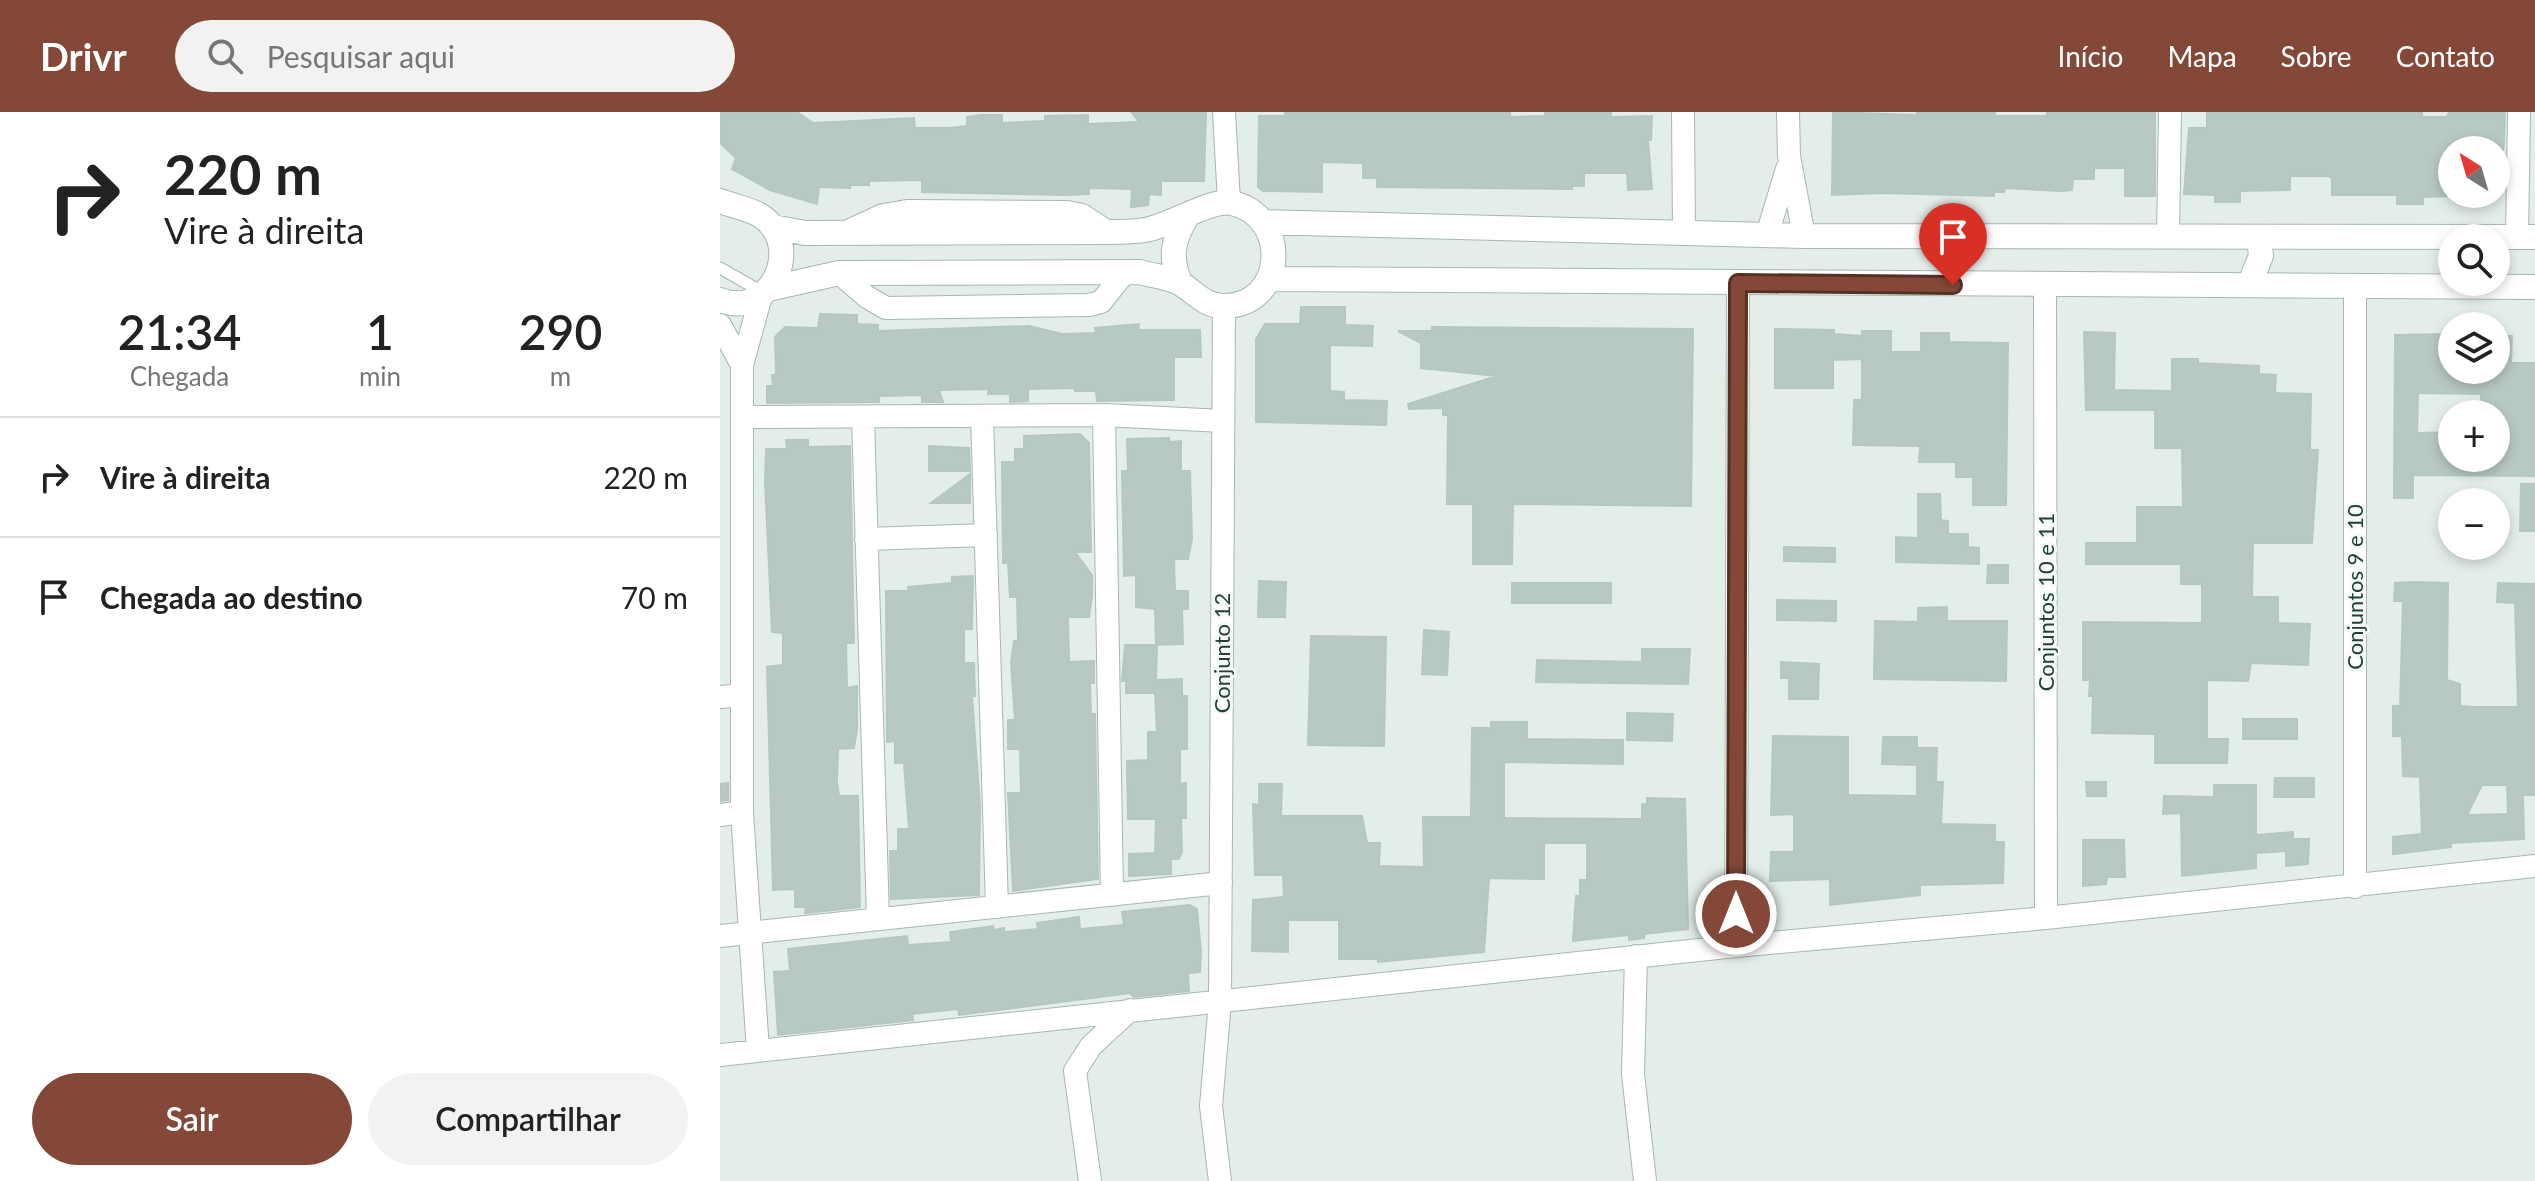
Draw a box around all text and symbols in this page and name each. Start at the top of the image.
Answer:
search box [175,20,735,92]
text: Drivr [40,33,127,79]
icon: search [203,34,247,78]
text: Pesquisar aqui [267,38,455,74]
text: Início [2058,39,2123,73]
text: Mapa [2167,39,2237,73]
text: Sobre [2281,39,2352,73]
text: Contato [2396,39,2495,73]
north arrow [2438,136,2510,208]
map controls [2438,136,2510,560]
text: 220 m [164,140,322,207]
icon: right [32,144,136,248]
pin [1919,203,1987,285]
text: Vire à direita [164,208,364,252]
icon: arrive [1931,215,1975,259]
button: search [2438,224,2510,296]
text: 21:34 [118,303,241,360]
text: 1 [366,303,394,360]
text: 290 [519,303,602,360]
button: layers [2438,312,2510,384]
text: Chegada [130,360,229,392]
text: min [359,360,401,392]
text: m [550,360,571,392]
button: + [2438,400,2510,472]
icon: right [32,455,76,499]
text: Vire à direita [100,459,270,495]
text: 220 m [603,459,688,495]
button: − [2438,488,2510,560]
street label: Conjuntos 9 e 10 [2341,504,2368,670]
street label: Conjuntos 10 e 11 [2032,513,2059,691]
icon: arrive [32,575,76,619]
text: Chegada ao destino [100,579,363,615]
text: 70 m [621,579,688,615]
street label: Conjunto 12 [1208,593,1235,713]
position arrow [1694,872,1778,956]
button: Sair [32,1073,352,1165]
button: Compartilhar [368,1073,688,1165]

